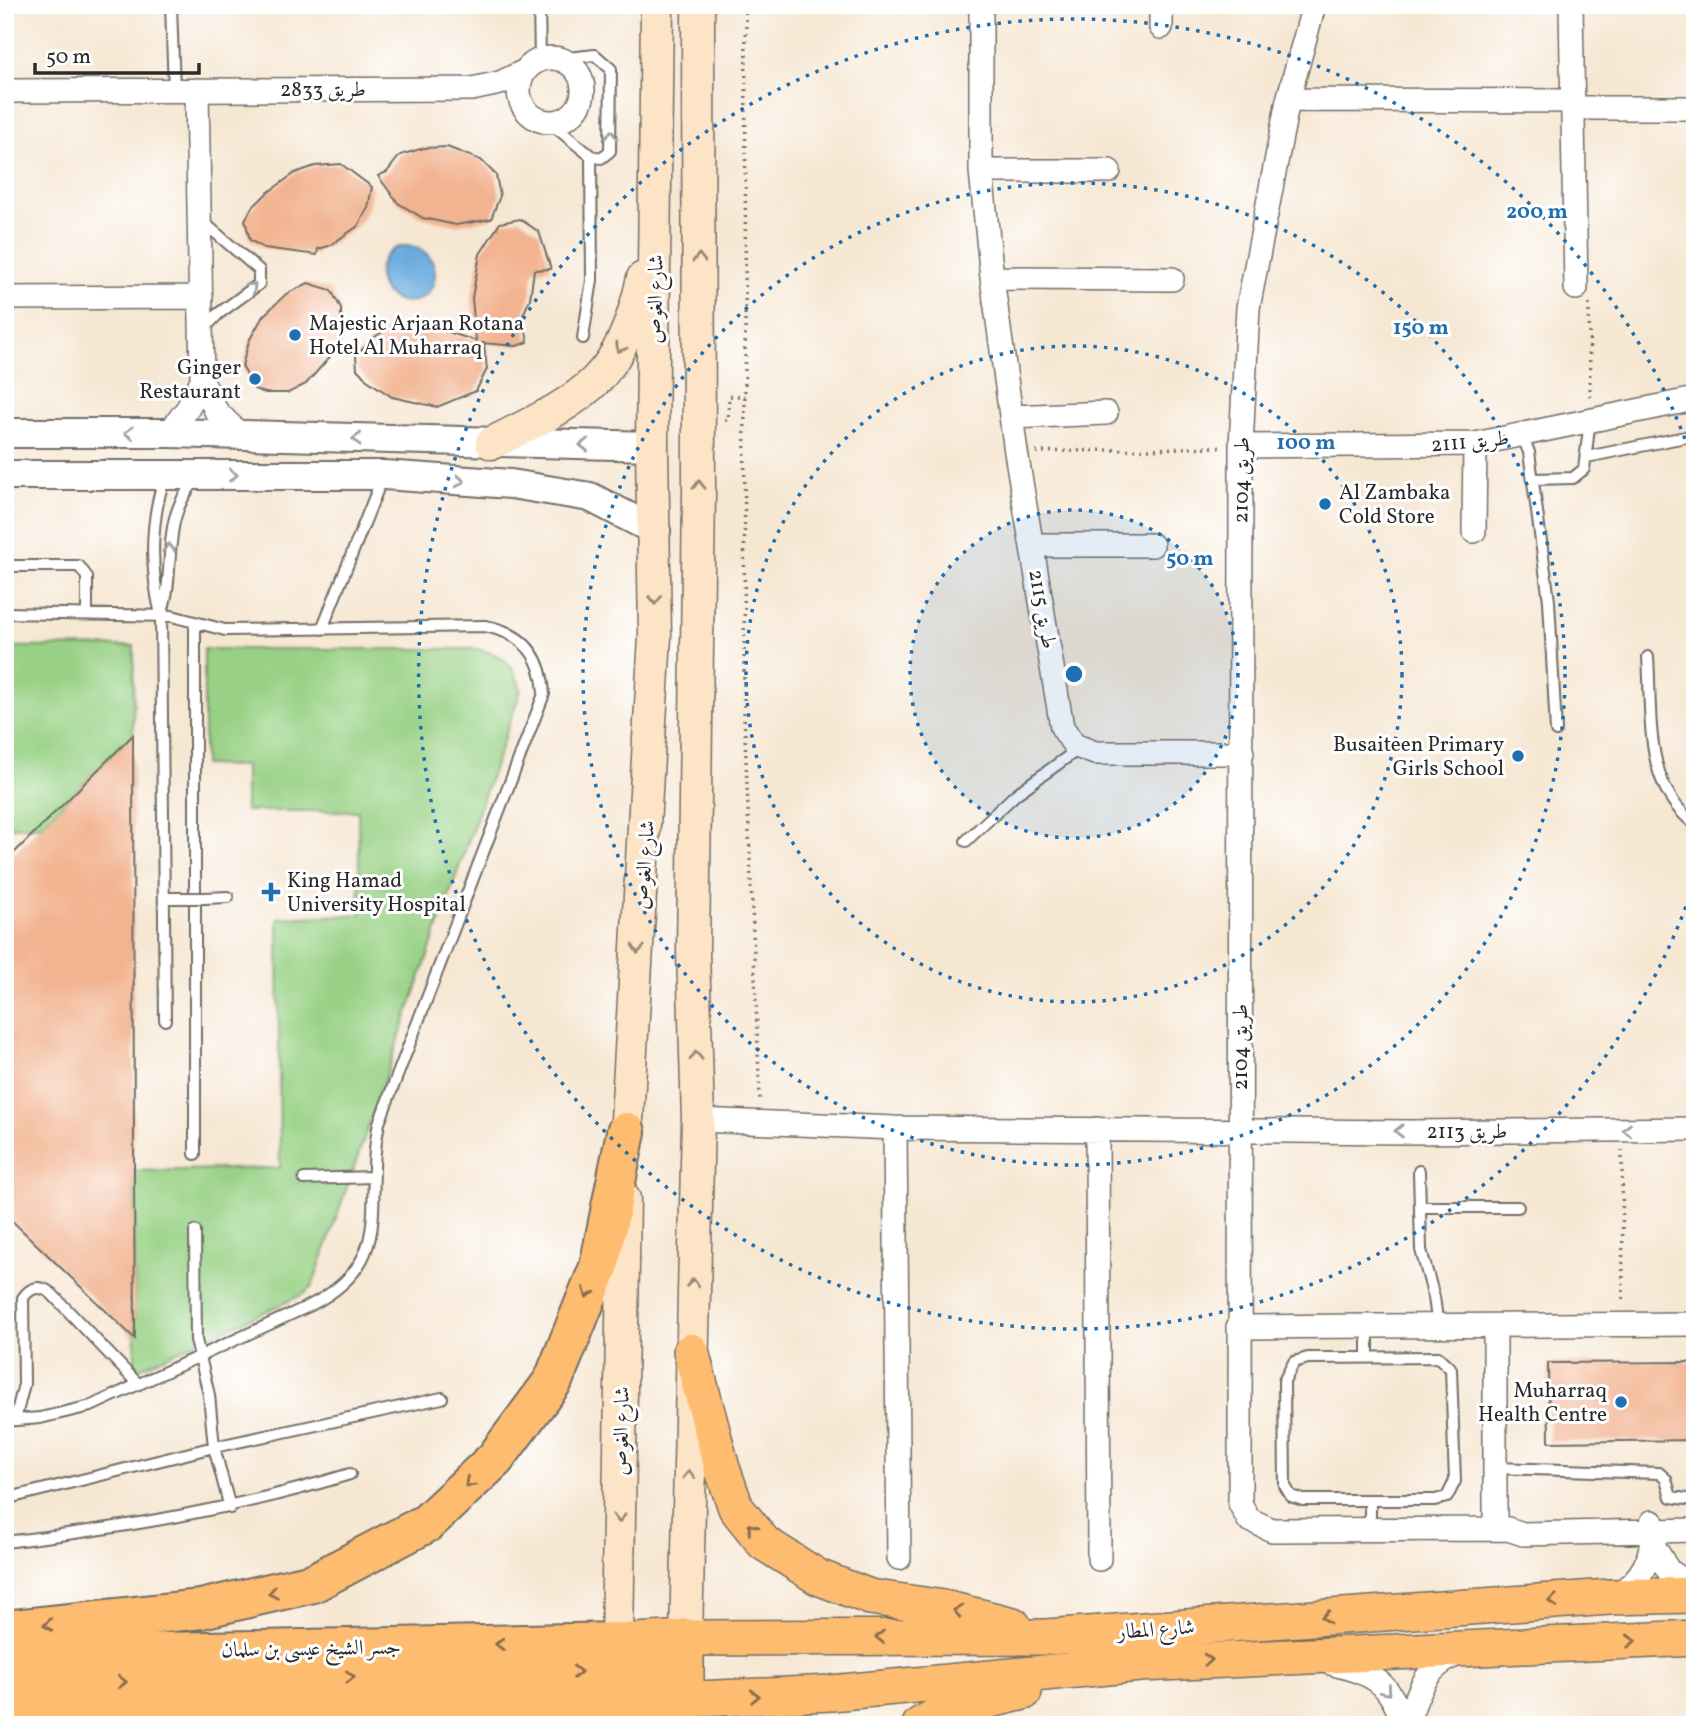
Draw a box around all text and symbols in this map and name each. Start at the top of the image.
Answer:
scale bar [35,32,200,76]
text: 50 m [46,43,91,72]
street label: طريق 2833 [280,76,366,105]
one-way arrow [603,129,619,140]
text: 200 m [1506,198,1568,227]
one-way arrow [691,252,707,263]
street label: شارع الغوص [641,254,674,344]
one-way arrow [244,283,257,295]
place label: Majestic Arjaan Rotana Hotel Al Muharraq [309,310,524,363]
text: 150 m [1393,314,1449,343]
marker: Majestic Arjaan Rotana Hotel Al Muharraq [287,327,303,343]
one-way arrow [615,340,628,353]
place label: Ginger Restaurant [139,354,241,407]
marker: Ginger Restaurant [247,371,263,387]
one-way arrow [124,425,134,441]
street label: طريق 2111 [1430,425,1510,460]
text: 100 m [1276,429,1336,458]
one-way arrow [351,431,362,446]
street label: طريق 2104 [1227,436,1258,524]
one-way arrow [578,437,589,453]
one-way arrow [228,467,239,483]
one-way arrow [455,473,466,488]
place label: Al Zambaka Cold Store [1339,479,1450,532]
one-way arrow [691,480,707,490]
marker: Al Zambaka Cold Store [1317,496,1333,512]
one-way arrow [162,542,177,553]
text: 50 m [1166,545,1214,574]
street label: طريق 2115 [1020,567,1063,651]
one-way arrow [647,595,663,605]
centre of rings [1062,662,1086,686]
place label: Busaiteen Primary Girls School [1333,731,1505,784]
marker: Busaiteen Primary Girls School [1510,748,1526,764]
street label: شارع الغوص [628,820,665,911]
place label: King Hamad University Hospital [287,867,466,920]
marker: King Hamad University Hospital [261,882,281,902]
one-way arrow [631,944,646,955]
street label: طريق 2104 [1227,1004,1256,1090]
one-way arrow [688,1050,704,1061]
street label: طريق 2113 [1427,1118,1507,1147]
one-way arrow [1621,1122,1631,1138]
one-way arrow [1393,1124,1404,1139]
one-way arrow [685,1278,700,1289]
one-way arrow [582,1286,596,1298]
place label: Muharraq Health Centre [1478,1377,1608,1430]
street label: شارع الغوص [607,1386,640,1476]
marker: Muharraq Health Centre [1613,1394,1629,1410]
one-way arrow [681,1470,696,1481]
one-way arrow [464,1475,477,1488]
one-way arrow [611,1513,627,1524]
one-way arrow [748,1523,761,1536]
one-way arrow [267,1585,279,1599]
one-way arrow [1547,1593,1558,1608]
one-way arrow [952,1604,964,1619]
one-way arrow [1320,1609,1331,1624]
street label: شارع المطار [1114,1613,1196,1650]
one-way arrow [42,1618,54,1633]
one-way arrow [874,1629,885,1645]
street label: جسر الشيخ عيسى بن سلمان [221,1633,401,1669]
one-way arrow [1626,1633,1637,1648]
one-way arrow [494,1637,505,1652]
one-way arrow [1203,1653,1214,1668]
one-way arrow [573,1664,583,1680]
one-way arrow [345,1670,356,1685]
one-way arrow [117,1675,128,1690]
one-way arrow [1379,1682,1391,1695]
one-way arrow [750,1688,761,1703]

